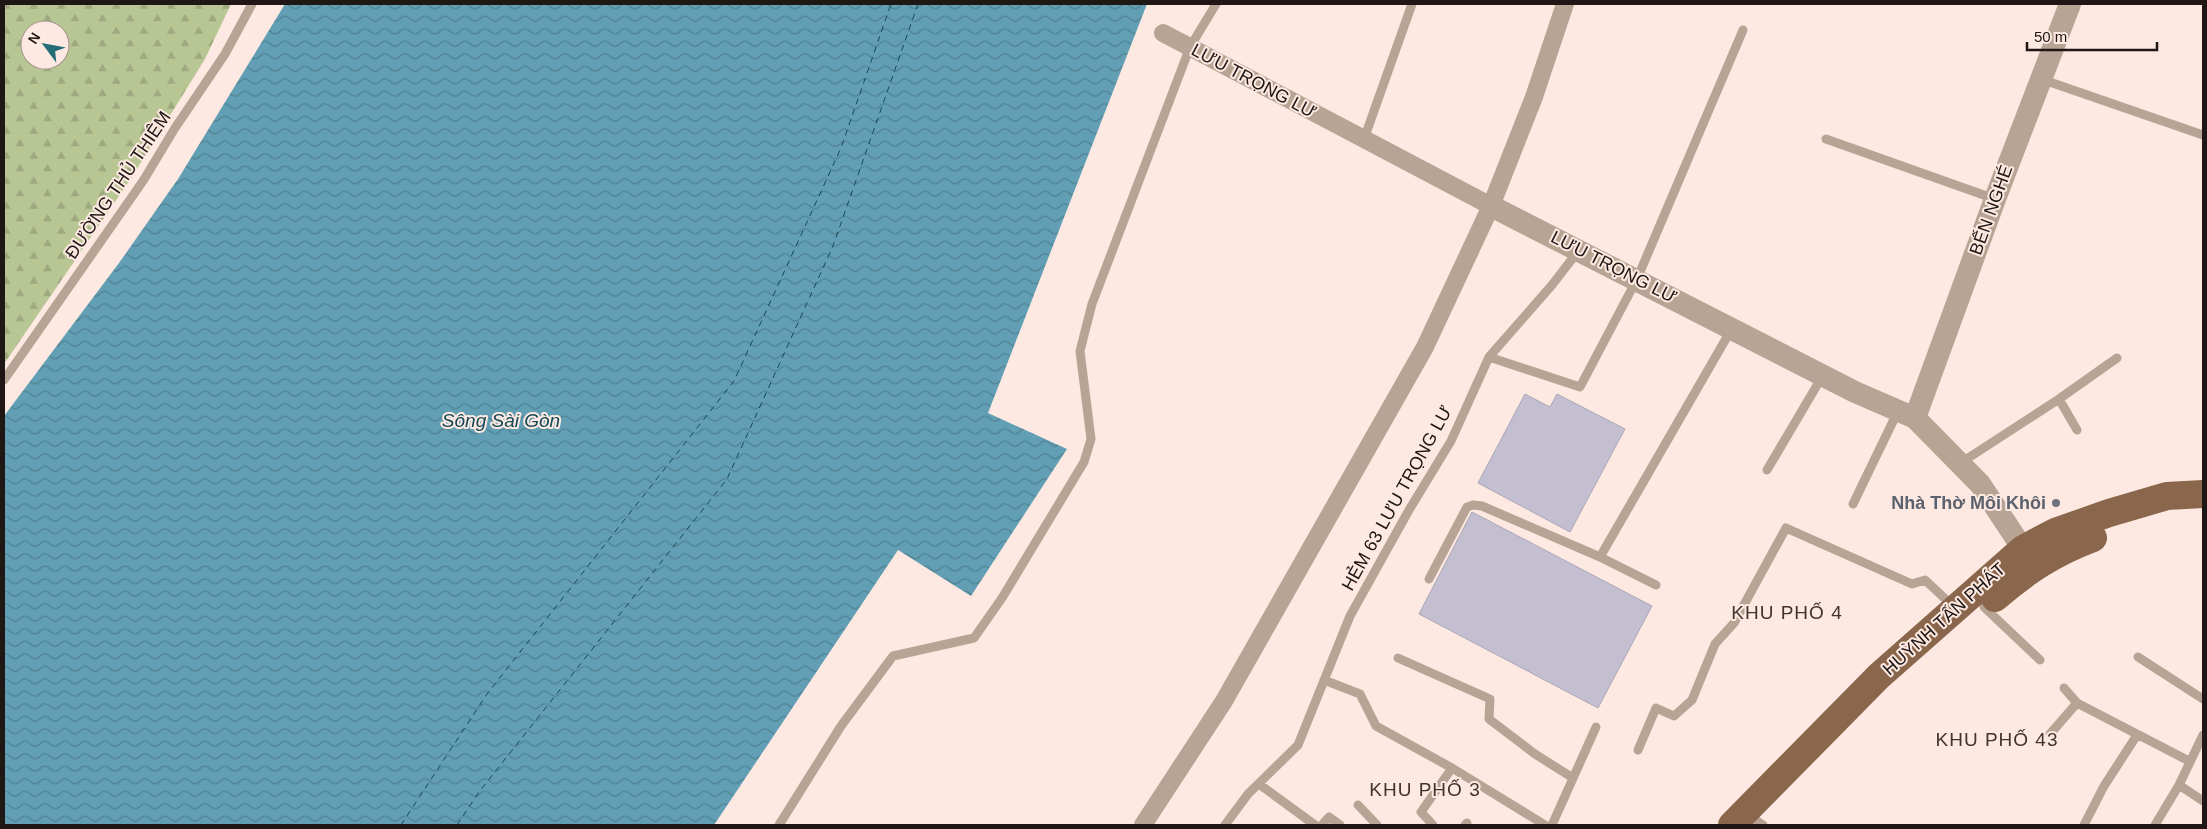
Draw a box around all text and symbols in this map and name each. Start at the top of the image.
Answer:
north arrow [20,20,70,70]
scale bar [2027,20,2157,52]
text: 50 m [2034,28,2067,45]
text: N [25,30,43,47]
street label: LƯU TRỌNG LƯ [1188,40,1320,122]
street label: ĐƯỜNG THỦ THIÊM [60,107,175,262]
street label: BẾN NGHÉ [1965,162,2016,258]
street label: LƯU TRỌNG LƯ [1548,227,1680,307]
street label: HẺM 63 LƯU TRỌNG LƯ [1337,402,1456,594]
water label: Sông Sài Gòn [442,410,560,431]
place label: Nhà Thờ Môi Khôi [1891,493,2046,513]
marker: Nhà Thờ Môi Khôi [2050,497,2062,509]
street label: HUỲNH TẤN PHÁT [1878,558,2009,679]
district label: KHU PHỐ 4 [1731,602,1843,623]
district label: KHU PHỐ 43 [1936,729,2058,750]
district label: KHU PHỐ 3 [1369,779,1481,800]

